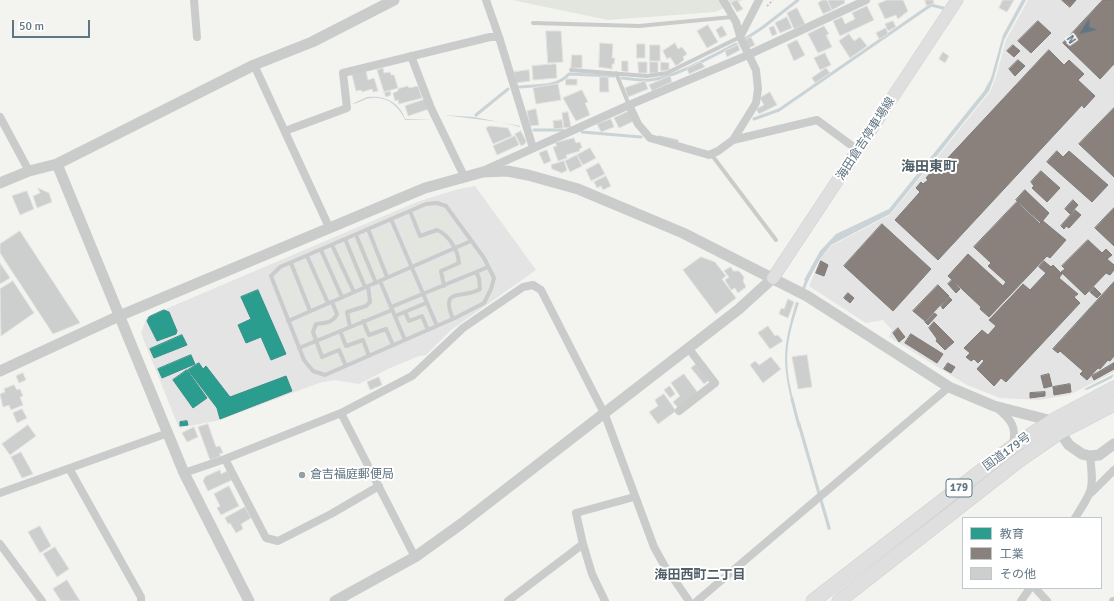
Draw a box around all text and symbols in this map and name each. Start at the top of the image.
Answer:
scale bar [14,12,92,38]
north arrow [1062,12,1102,52]
text: 50 m [19,19,44,34]
text: N [1064,32,1079,46]
street label: 海田倉吉停車場線 [834,95,898,183]
district label: 海田東町 [901,159,957,175]
street label: 国道179号 [980,430,1034,474]
place label: 倉吉福庭郵便局 [310,468,394,482]
marker: 倉吉福庭郵便局 [297,470,307,480]
road number: 179 [946,479,972,497]
legend [962,517,1102,589]
text: 教育 [1000,527,1024,542]
text: 工業 [1000,547,1024,562]
text: その他 [1000,567,1036,582]
district label: 海田西町二丁目 [655,568,745,584]

